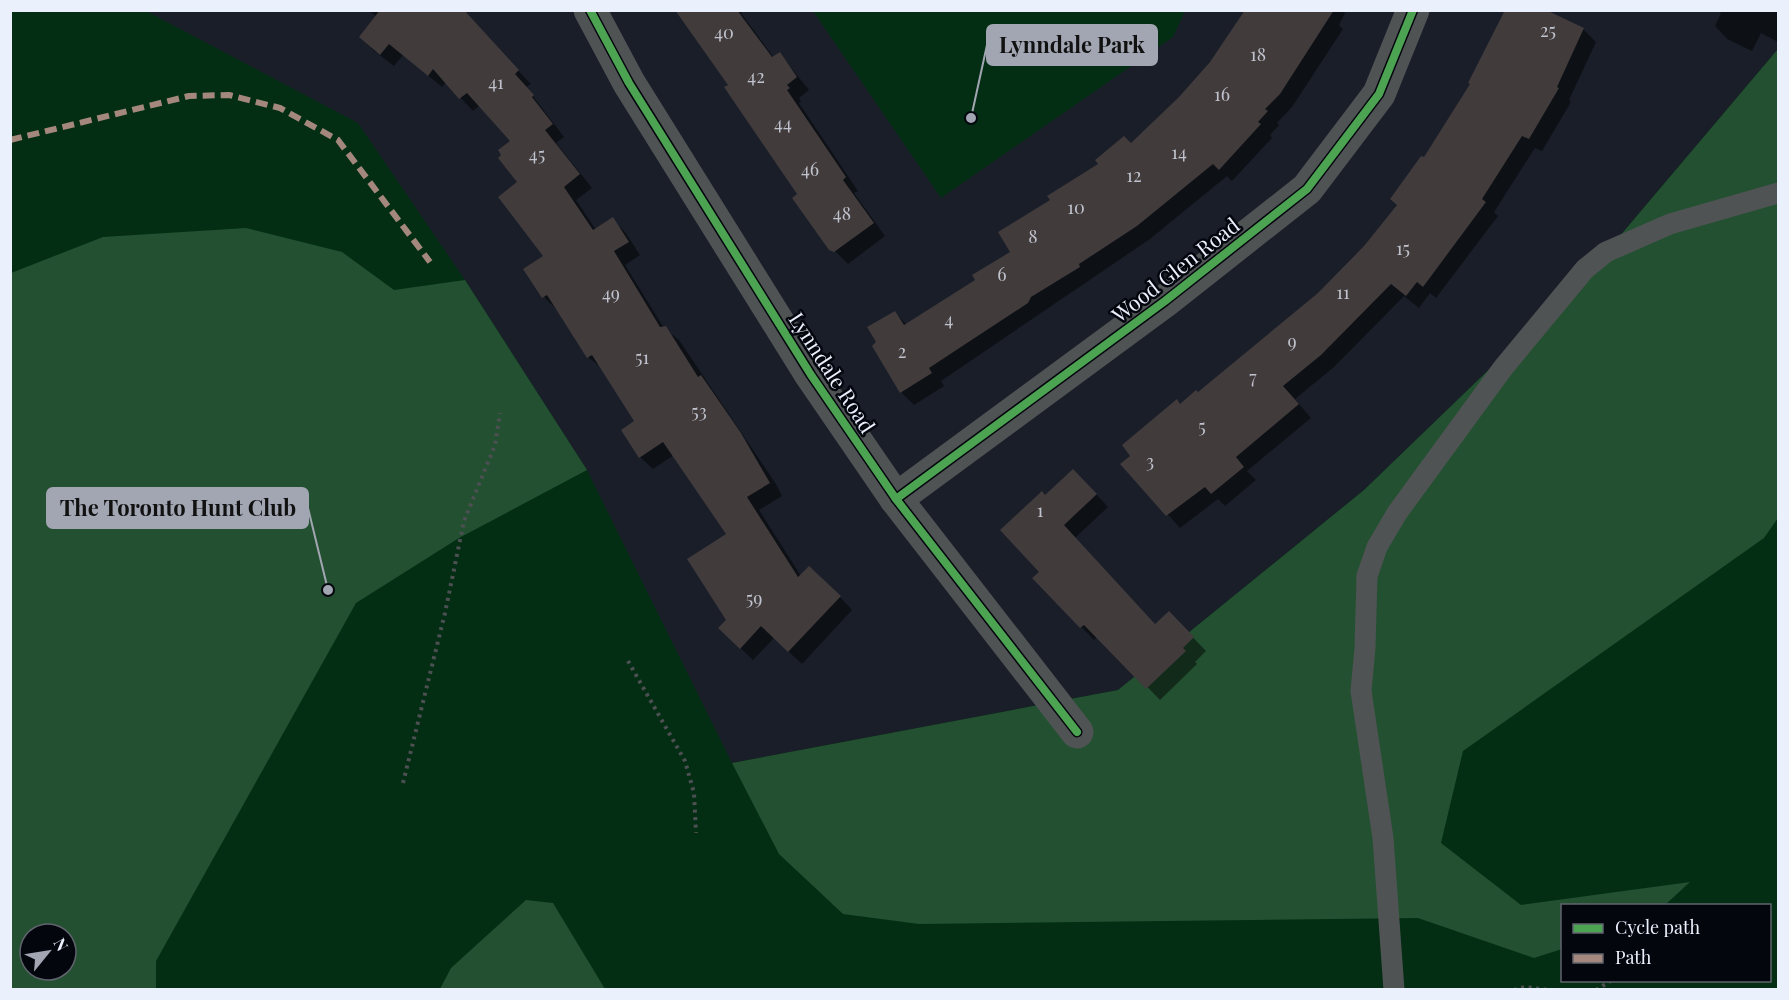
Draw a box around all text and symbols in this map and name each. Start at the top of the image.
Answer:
house number: 25 [1540,18,1556,42]
house number: 40 [714,20,734,44]
callout: Lynndale Park [987,25,1157,65]
text: Lynndale Park [999,29,1145,59]
house number: 18 [1250,42,1266,66]
house number: 42 [747,64,765,88]
house number: 41 [488,70,504,94]
house number: 16 [1214,82,1230,106]
house number: 44 [774,111,792,135]
house number: 14 [1171,140,1187,164]
house number: 45 [529,142,545,166]
house number: 46 [801,157,819,181]
house number: 12 [1126,163,1142,187]
house number: 10 [1067,195,1085,219]
house number: 48 [833,201,851,225]
street label: Wood Glen Road [1105,210,1245,328]
house number: 8 [1028,224,1038,248]
house number: 15 [1396,236,1410,260]
house number: 6 [997,262,1007,286]
house number: 11 [1336,280,1350,304]
house number: 49 [602,281,620,305]
street label: Lynndale Road [783,306,883,438]
house number: 4 [945,307,954,331]
house number: 9 [1287,329,1297,353]
house number: 2 [898,339,906,363]
house number: 51 [635,345,649,369]
house number: 7 [1249,365,1257,389]
house number: 53 [691,399,707,423]
house number: 5 [1198,414,1206,438]
house number: 3 [1146,449,1154,473]
callout: The Toronto Hunt Club [47,488,308,528]
text: The Toronto Hunt Club [60,492,296,522]
house number: 1 [1037,498,1044,522]
house number: 59 [746,586,762,610]
legend [1561,904,1771,982]
text: Cycle path [1615,915,1700,939]
north arrow [18,922,78,982]
text: N [49,934,74,955]
text: Path [1615,945,1652,969]

